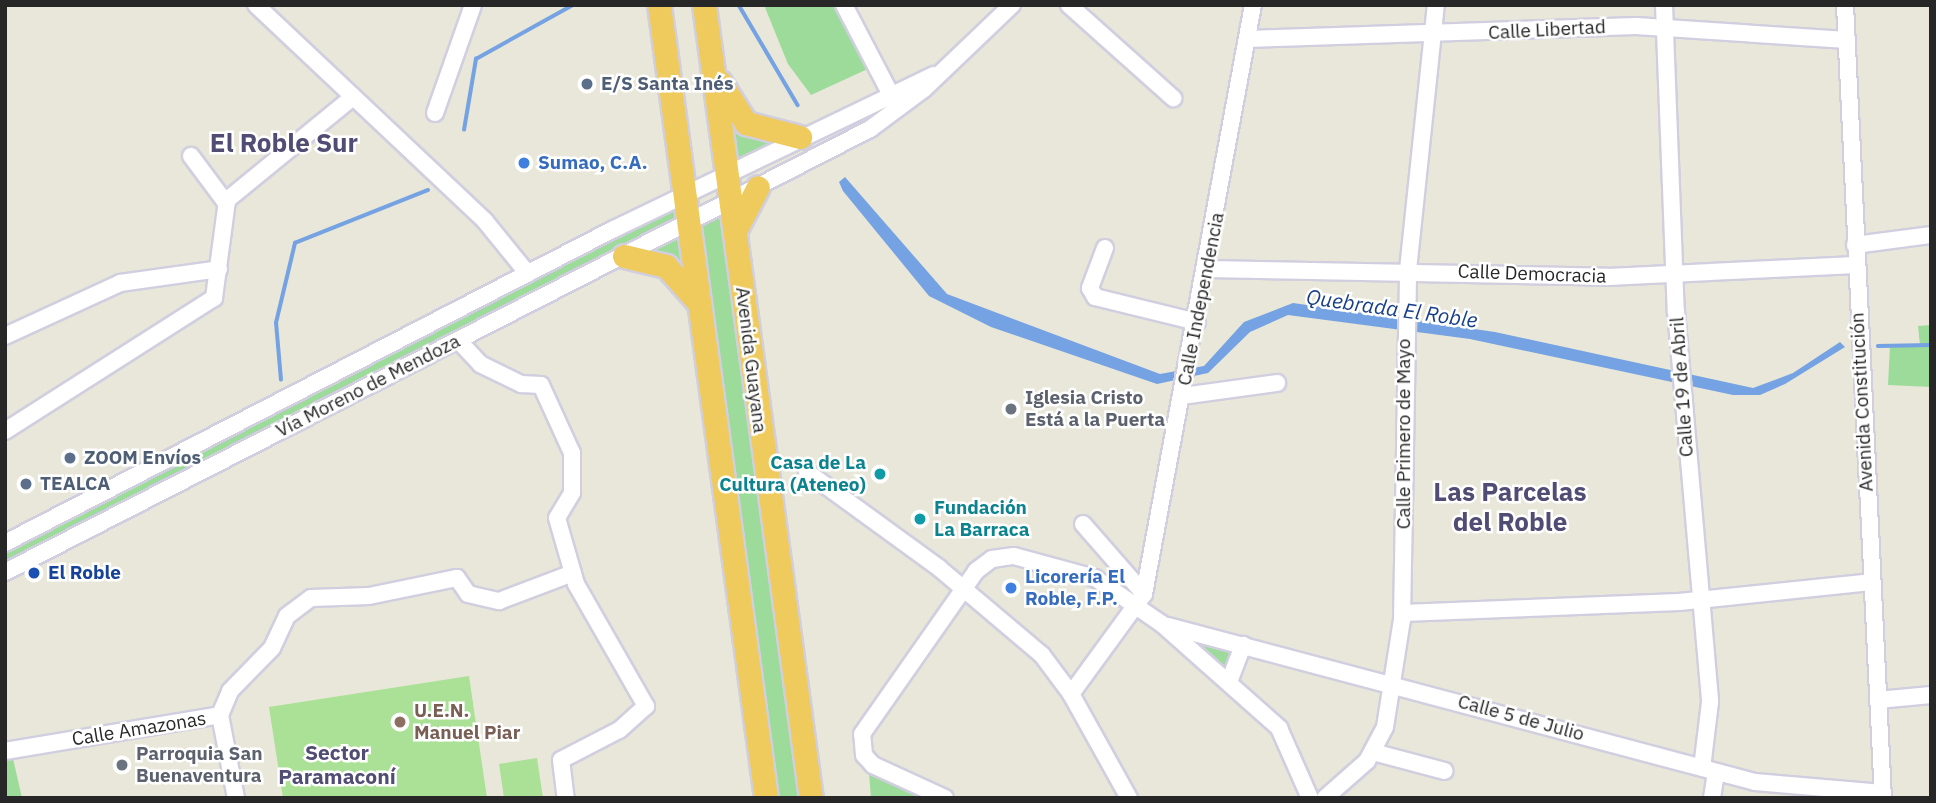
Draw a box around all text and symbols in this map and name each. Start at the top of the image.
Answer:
street label: Calle Libertad [1488,16,1606,44]
place label: E/S Santa Inés [601,73,734,95]
marker: E/S Santa Inés [579,76,595,92]
district label: El Roble Sur [210,127,358,159]
place label: Sumao, C.A. [538,152,648,174]
marker: Sumao, C.A. [516,155,532,171]
street label: Calle Independencia [1173,210,1229,388]
street label: Calle Democracia [1457,260,1607,288]
water label: Quebrada El Roble [1305,284,1479,332]
street label: Avenida Guayana [731,286,771,434]
street label: Avenida Constitución [1846,312,1878,492]
street label: Calle 19 de Abril [1666,316,1698,458]
street label: Vía Moreno de Mendoza [272,330,464,442]
street label: Calle Primero de Mayo [1393,339,1415,529]
place label: Iglesia Cristo Está a la Puerta [1025,387,1165,431]
marker: Iglesia Cristo Está a la Puerta [1003,401,1019,417]
place label: ZOOM Envíos [84,447,201,469]
marker: ZOOM Envíos [62,450,78,466]
place label: Casa de La Cultura (Ateneo) [719,452,866,496]
marker: Casa de La Cultura (Ateneo) [872,466,888,482]
place label: TEALCA [40,473,110,495]
marker: TEALCA [18,476,34,492]
district label: Las Parcelas del Roble [1433,476,1587,538]
place label: Fundación La Barraca [934,497,1029,541]
marker: Fundación La Barraca [912,511,928,527]
place label: El Roble [48,562,121,584]
marker: El Roble [26,565,42,581]
place label: Licorería El Roble, F.P. [1025,566,1125,610]
marker: Licorería El Roble, F.P. [1003,580,1019,596]
street label: Calle 5 de Julio [1455,690,1587,746]
place label: U.E.N. Manuel Piar [414,700,520,744]
street label: Calle Amazonas [70,707,208,751]
marker: U.E.N. Manuel Piar [392,714,408,730]
district label: Sector Paramaconí [278,739,396,789]
place label: Parroquia San Buenaventura [136,743,263,787]
marker: Parroquia San Buenaventura [114,757,130,773]

